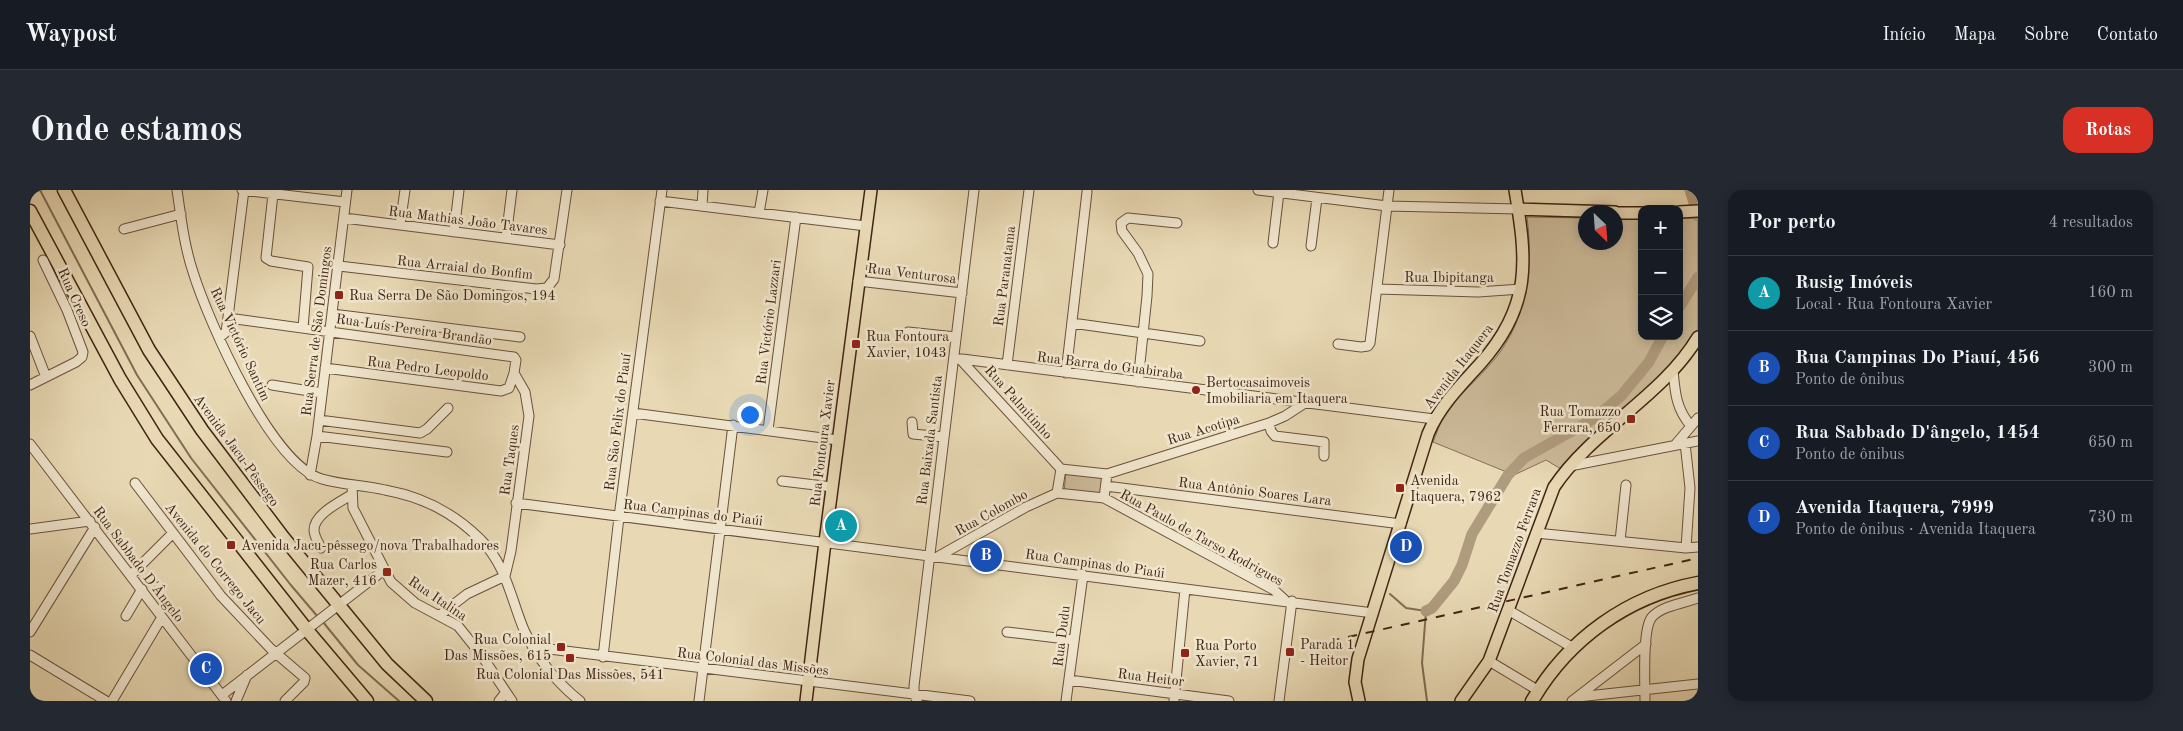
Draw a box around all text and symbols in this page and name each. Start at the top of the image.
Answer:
text: Waypost [25,23,117,47]
text: Início [1882,26,1926,44]
text: Mapa [1954,26,1996,44]
text: Sobre [2024,26,2069,44]
text: Contato [2097,26,2158,44]
button: Rotas [2063,107,2153,153]
text: Onde estamos [30,113,242,148]
street label: Rua Mathias João Tavares [387,204,548,238]
north arrow [1578,205,1623,250]
map controls [1638,205,1683,340]
button: + [1638,205,1683,250]
text: Por perto [1748,212,1836,233]
text: 4 resultados [2049,215,2133,231]
street label: Rua Paranatama [992,225,1018,327]
street label: Rua Serra de São Domingos [300,245,334,417]
button: − [1638,250,1683,295]
street label: Rua Arraial do Bonfim [396,254,534,282]
street label: Rua Victório Lazzari [754,259,784,385]
street label: Rua Venturosa [866,262,957,286]
street label: Rua Creso [55,266,93,329]
street label: Rua Ibipitanga [1404,271,1494,285]
text: Rusig Imóveis [1795,274,1913,293]
street label: Rua Victório Santim [208,285,273,403]
text: A [1758,285,1770,301]
text: 160 m [2088,285,2133,301]
marker: Rua Serra De São Domingos, 194 [333,289,345,301]
place label: Rua Serra De São Domingos, 194 [349,289,556,303]
button: layers [1638,295,1683,340]
text: Local · Rua Fontoura Xavier [1795,297,1992,313]
street label: Rua Luís Pereira Brandão [335,312,493,348]
street label: Avenida Itaquera [1421,321,1496,412]
place label: Rua Fontoura Xavier, 1043 [866,330,949,360]
marker: Rua Fontoura Xavier, 1043 [850,338,862,350]
text: Rua Campinas Do Piauí, 456 [1795,349,2040,368]
street label: Rua Barra do Guabiraba [1036,350,1184,382]
street label: Rua São Felix do Piauí [603,353,633,492]
street label: Rua Pedro Leopoldo [366,355,490,383]
text: B [1758,360,1770,376]
text: 300 m [2088,360,2133,376]
street label: Rua Palmitinho [982,363,1055,442]
text: Ponto de ônibus [1795,372,1904,388]
street label: Rua Baixada Santista [915,374,945,506]
place label: Bertocasaimoveis Imobiliaria em Itaquera [1206,376,1348,406]
street label: Rua Fontoura Xavier [808,379,838,507]
marker: Bertocasaimoveis Imobiliaria em Itaquera [1190,384,1202,396]
street label: Avenida Jacu-Pêssego [191,392,281,509]
your location [737,402,763,428]
place label: Rua Tomazzo Ferrara, 650 [1539,405,1621,435]
street label: Rua Acotipa [1165,412,1241,448]
marker: Rua Tomazzo Ferrara, 650 [1625,413,1637,425]
street label: Rua Taques [498,424,522,497]
text: Rua Sabbado D'ângelo, 1454 [1795,424,2040,443]
text: C [1759,435,1769,451]
text: 650 m [2088,435,2133,451]
text: Ponto de ônibus [1795,447,1904,463]
place label: Avenida Itaquera, 7962 [1410,474,1501,504]
street label: Rua Antônio Soares Lara [1177,476,1332,508]
marker: Avenida Itaquera, 7962 [1394,482,1406,494]
street label: Rua Tomazzo Ferrara [1486,486,1544,615]
street label: Rua Colombo [953,487,1030,539]
street label: Rua Paulo de Tarso Rodrigues [1118,487,1285,589]
street label: Rua Campinas do Piaúi [622,497,764,529]
text: Avenida Itaquera, 7999 [1795,499,1994,518]
street label: Avenida do Corrego Jacu [162,500,269,627]
street label: Rua Sabbado D'Ângelo [90,502,189,625]
pin: A [825,507,857,545]
text: D [1758,510,1770,526]
text: 730 m [2088,510,2133,526]
text: Ponto de ônibus · Avenida Itaquera [1795,522,2036,538]
pin: D [1390,528,1422,566]
pin: B [970,537,1002,575]
marker: Avenida Jacu-pêssego/nova Trabalhadores [225,539,237,551]
place label: Avenida Jacu-pêssego/nova Trabalhadores [241,539,499,553]
street label: Rua Campinas do Piaúi [1024,547,1166,581]
place label: Rua Carlos Mazer, 416 [308,558,377,588]
marker: Rua Carlos Mazer, 416 [381,566,393,578]
street label: Rua Italina [405,574,469,624]
street label: Rua Dudu [1051,604,1073,668]
place label: Rua Colonial Das Missões, 615 [444,633,551,663]
place label: Parada 1 - Heitor [1300,638,1355,668]
place label: Rua Porto Xavier, 71 [1195,639,1259,669]
marker: Rua Colonial Das Missões, 615 [555,641,567,653]
street label: Rua Colonial das Missões [676,646,830,678]
marker: Parada 1 - Heitor [1284,646,1296,658]
marker: Rua Porto Xavier, 71 [1179,647,1191,659]
pin: C [190,650,222,688]
marker: Rua Colonial Das Missões, 541 [564,652,576,664]
street label: Rua Heitor [1117,667,1185,689]
place label: Rua Colonial Das Missões, 541 [476,668,664,682]

